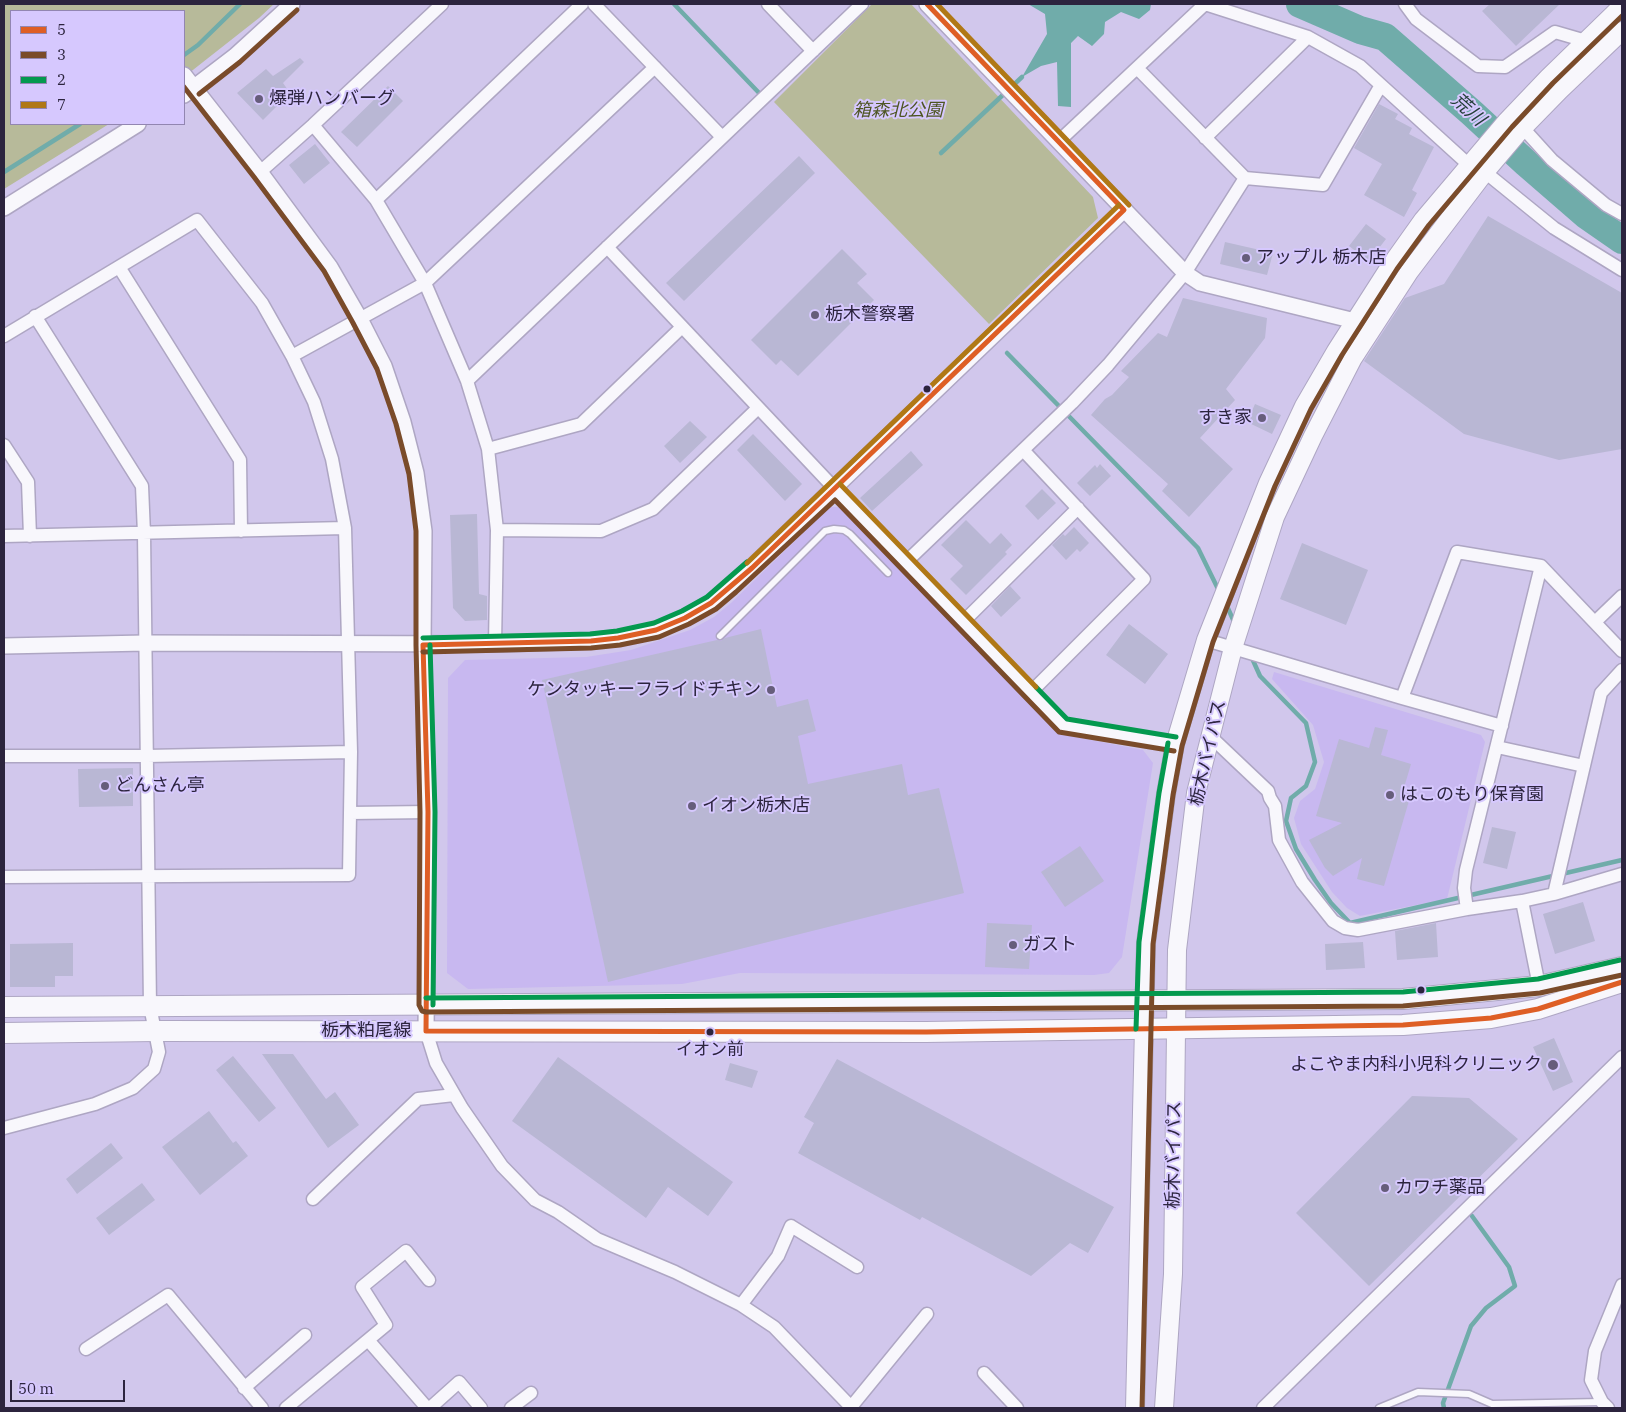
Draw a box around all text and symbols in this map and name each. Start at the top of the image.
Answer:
legend [10,10,185,125]
text: 5 [57,20,66,39]
text: 3 [57,45,66,64]
text: 2 [57,70,66,89]
place label: 爆弾ハンバーグ [269,88,395,110]
water label: 荒川 [1446,89,1490,131]
marker: 爆弾ハンバーグ [253,93,265,105]
text: 7 [57,95,66,114]
park label: 箱森北公園 [853,100,943,122]
place label: アップル 栃木店 [1256,247,1386,269]
marker: アップル 栃木店 [1240,252,1252,264]
place label: 栃木警察署 [825,304,915,326]
marker: 栃木警察署 [809,309,821,321]
unlabelled marker [922,384,932,394]
place label: すき家 [1198,407,1252,429]
marker: すき家 [1256,412,1268,424]
place label: ケンタッキーフライドチキン [527,679,761,701]
marker: ケンタッキーフライドチキン [765,684,777,696]
street label: 栃木バイパス [1185,698,1231,808]
place label: どんさん亭 [115,775,205,797]
marker: どんさん亭 [99,780,111,792]
place label: はこのもり保育園 [1400,784,1544,806]
marker: はこのもり保育園 [1384,789,1396,801]
place label: イオン栃木店 [702,795,810,817]
marker: イオン栃木店 [686,800,698,812]
place label: ガスト [1023,934,1077,956]
marker: ガスト [1007,939,1019,951]
unlabelled marker [1416,985,1426,995]
street label: 栃木粕尾線 [321,1020,411,1042]
marker: イオン前 [705,1027,715,1037]
place label: イオン前 [676,1040,744,1060]
place label: よこやま内科小児科クリニック [1290,1054,1542,1076]
marker: よこやま内科小児科クリニック [1546,1058,1560,1072]
street label: 栃木バイパス [1162,1101,1186,1209]
place label: カワチ薬品 [1395,1177,1485,1199]
marker: カワチ薬品 [1379,1182,1391,1194]
scale bar [12,1370,128,1402]
text: 50 m [18,1379,54,1398]

